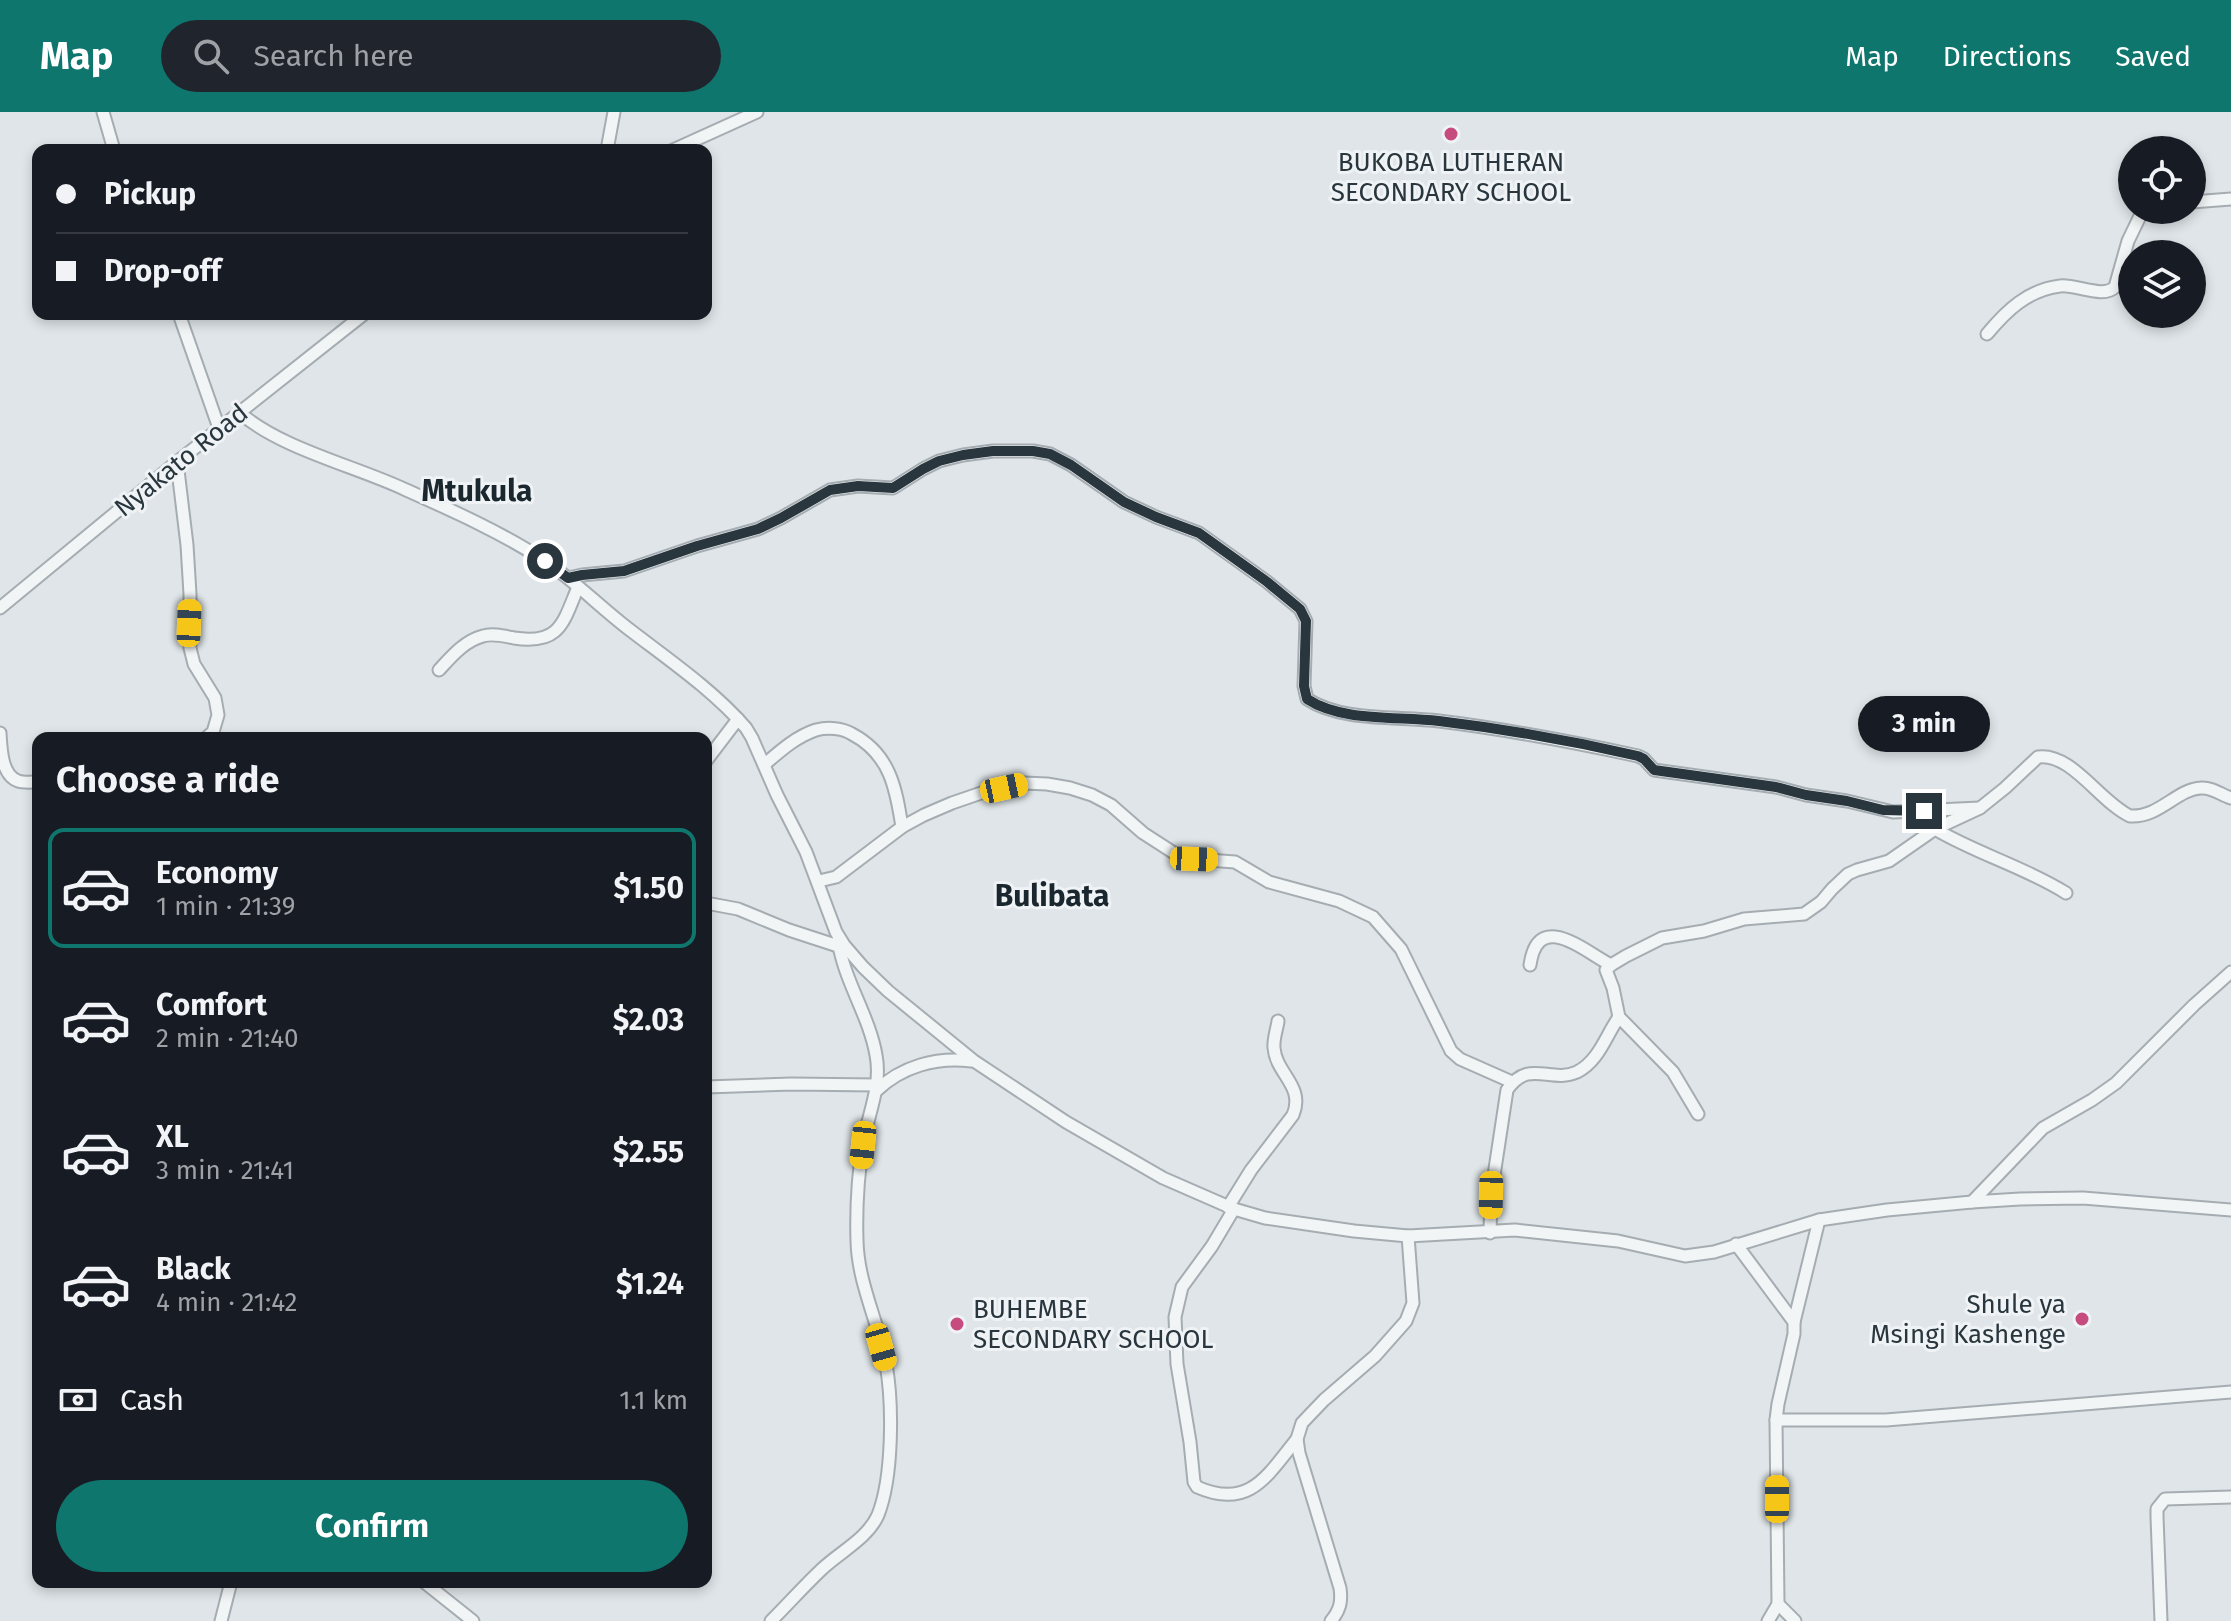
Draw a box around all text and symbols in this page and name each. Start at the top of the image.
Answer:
search box [161,20,721,92]
text: Map [40,33,113,79]
icon: search [189,34,233,78]
text: Search here [253,38,414,74]
text: Map [1845,40,1899,73]
text: Directions [1943,40,2071,73]
text: Saved [2115,40,2191,73]
marker: BUKOBA LUTHERAN SECONDARY SCHOOL [1442,125,1460,143]
map controls [2118,136,2206,328]
button: locate [2118,136,2206,224]
place label: BUKOBA LUTHERAN SECONDARY SCHOOL [1331,147,1571,208]
text: Pickup [104,176,196,212]
button: layers [2118,240,2206,328]
text: Drop-off [104,253,221,289]
street label: Nyakato Road [108,397,254,524]
district label: Mtukula [422,473,532,509]
route start [527,543,563,579]
car [176,599,202,647]
callout: 3 min [1858,695,1990,751]
text: 3 min [1892,708,1956,739]
text: Choose a ride [56,758,279,802]
car [978,771,1030,805]
route end [1906,793,1942,829]
car [1170,846,1218,872]
icon: car [60,852,132,924]
text: Economy [156,855,278,891]
text: $1.50 [614,870,684,906]
district label: Bulibata [995,878,1109,914]
text: 1 min · 21:39 [156,891,295,922]
icon: car [60,984,132,1056]
text: Comfort [156,987,267,1023]
text: $2.03 [613,1002,684,1038]
text: 2 min · 21:40 [156,1023,299,1054]
icon: car [60,1116,132,1188]
text: XL [156,1119,189,1155]
car [849,1120,877,1170]
text: $2.55 [613,1134,684,1170]
text: 3 min · 21:41 [156,1155,294,1186]
car [1479,1171,1503,1219]
icon: car [60,1248,132,1320]
text: Black [156,1251,231,1287]
text: $1.24 [616,1266,684,1302]
text: 4 min · 21:42 [156,1287,297,1318]
place label: Shule ya Msingi Kashenge [1870,1289,2066,1350]
place label: BUHEMBE SECONDARY SCHOOL [973,1294,1214,1355]
marker: Shule ya Msingi Kashenge [2073,1310,2091,1328]
marker: BUHEMBE SECONDARY SCHOOL [948,1315,966,1333]
car [863,1321,899,1373]
icon: cash [56,1378,100,1422]
text: Cash [120,1382,184,1418]
text: 1.1 km [619,1385,688,1416]
car [1765,1475,1789,1523]
button: Confirm [56,1480,688,1572]

